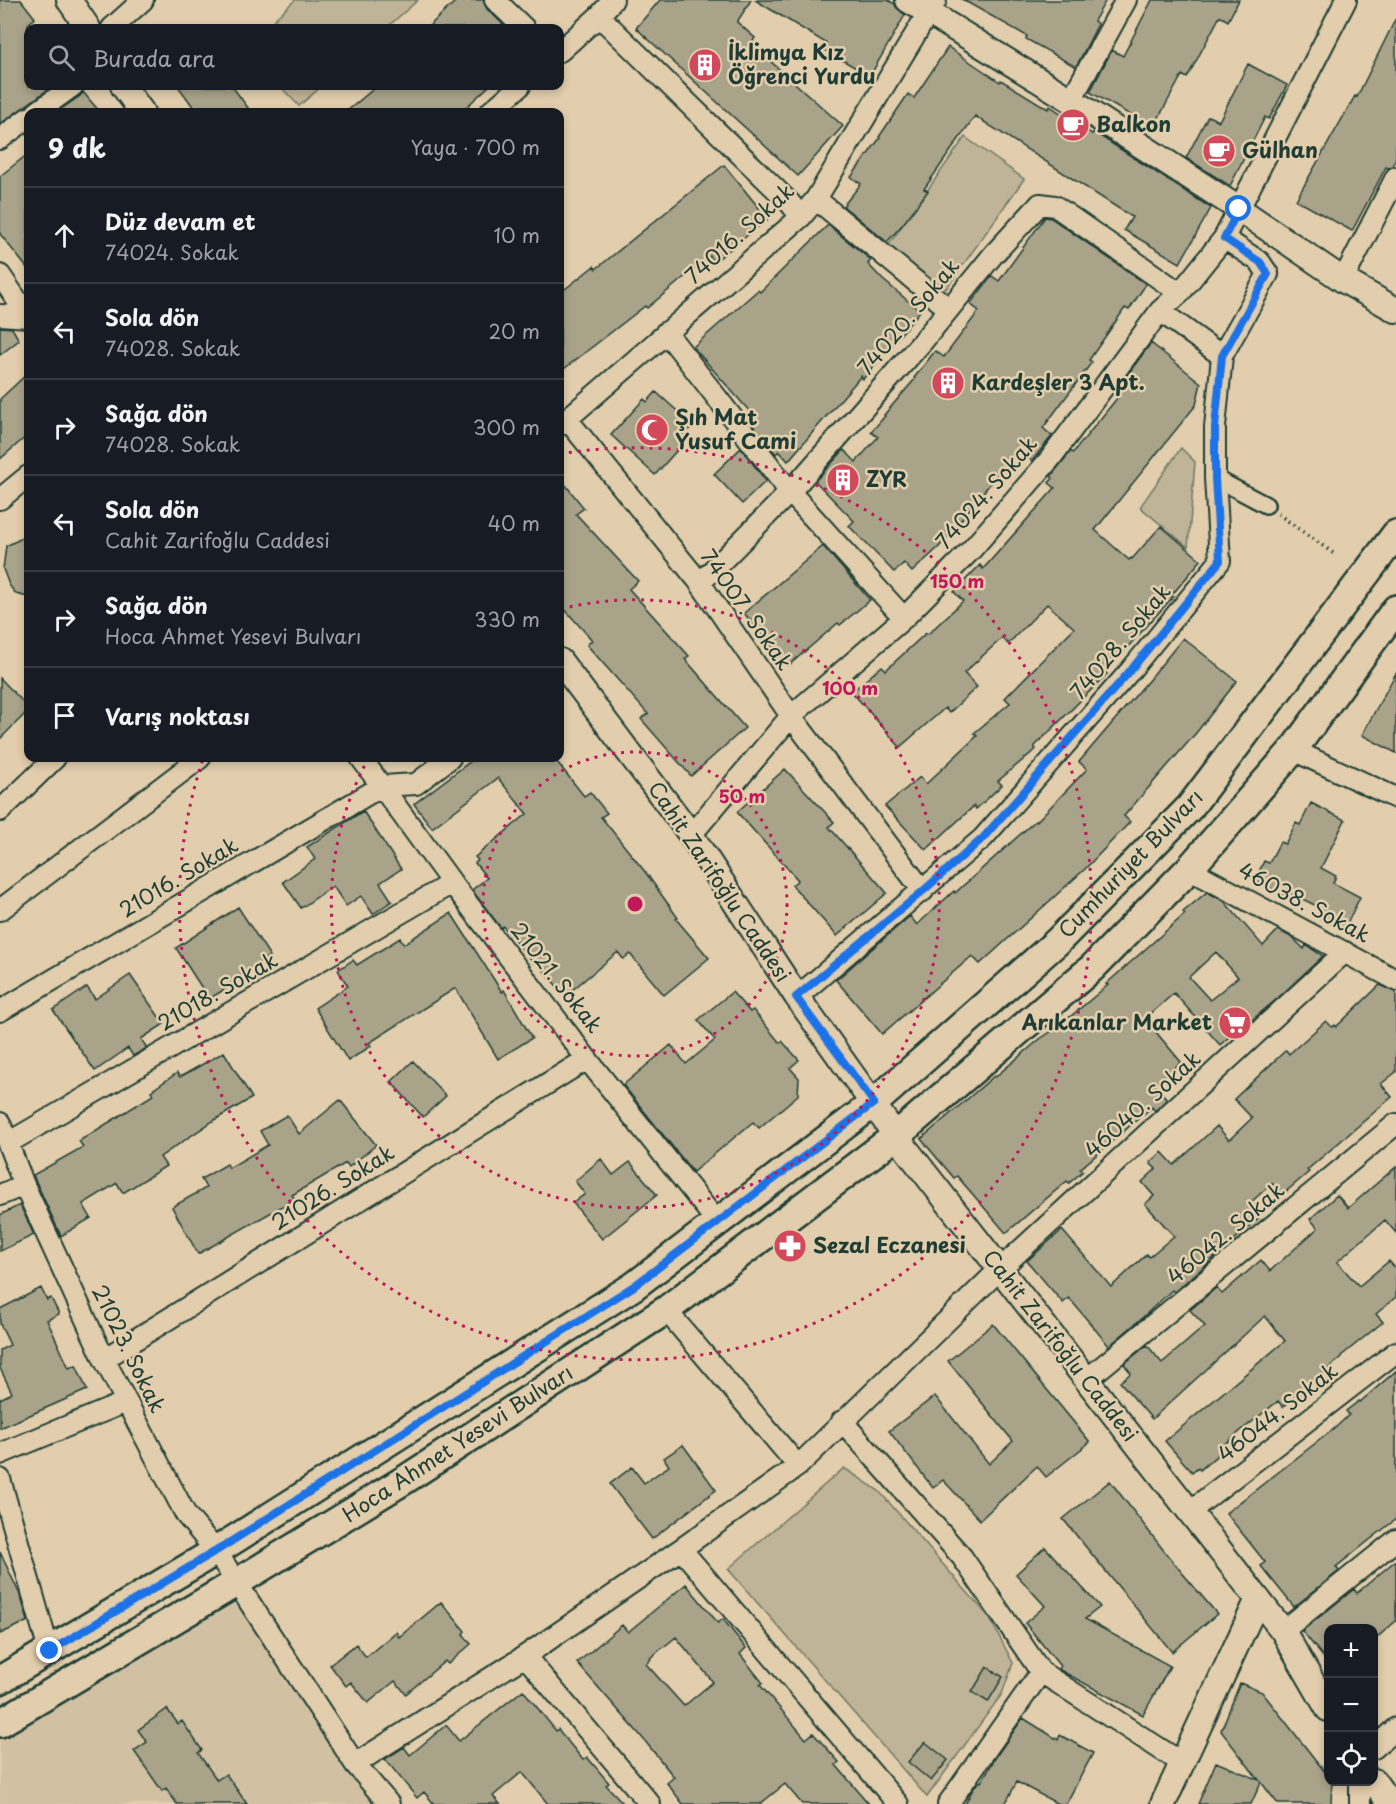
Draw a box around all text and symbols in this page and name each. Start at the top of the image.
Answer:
search box [24,24,564,90]
place label: İklimya Kız Öğrenci Yurdu [728,35,876,91]
icon: search [45,41,78,74]
text: Burada ara [93,41,215,74]
building icon: İklimya Kız Öğrenci Yurdu [687,47,723,83]
cafe icon: Balkon [1055,107,1091,143]
place label: Balkon [1096,107,1171,139]
text: 9 dk [48,128,106,167]
text: Yaya · 700 m [411,132,540,162]
cafe icon: Gülhan [1201,133,1237,169]
place label: Gülhan [1242,133,1318,165]
street label: 74016. Sokak [677,175,800,290]
route start [1225,195,1251,221]
text: Düz devam et [105,204,256,237]
icon: ahead [48,219,81,252]
text: 10 m [493,220,540,250]
text: 74024. Sokak [105,237,239,267]
street label: 74020. Sokak [849,250,966,381]
text: Sola dön [105,300,199,333]
icon: left [48,315,81,348]
text: 20 m [488,316,540,346]
text: 74028. Sokak [105,333,240,363]
building icon: Kardeşler 3 Apt. [930,365,966,401]
place label: Kardeşler 3 Apt. [971,365,1145,397]
text: Sağa dön [105,396,208,429]
place label: Şıh Mat Yusuf Cami [675,400,796,456]
icon: right [48,411,81,444]
text: 300 m [473,412,540,442]
mosque icon: Şıh Mat Yusuf Cami [634,412,670,448]
street label: 74024. Sokak [927,428,1044,555]
text: 74028. Sokak [105,429,240,459]
building icon: ZYR [825,462,861,498]
place label: ZYR [866,462,907,494]
text: Sola dön [105,492,199,525]
icon: left [48,507,81,540]
text: 40 m [488,508,540,538]
text: Cahit Zarifoğlu Caddesi [105,525,330,555]
street label: 74007. Sokak [694,542,801,676]
text: 150 m [930,567,984,594]
street label: 74028. Sokak [1062,576,1177,705]
text: Sağa dön [105,588,208,621]
icon: right [48,603,81,636]
text: 330 m [474,604,540,634]
text: Hoca Ahmet Yesevi Bulvarı [105,621,361,651]
text: 100 m [822,674,878,701]
icon: arrive [48,699,81,732]
text: Varış noktası [105,699,250,732]
street label: Cahit Zarifoğlu Caddesi [641,774,800,988]
street label: Cumhuriyet Bulvarı [1050,781,1209,944]
text: 50 m [719,782,765,809]
street label: 21016. Sokak [113,828,243,924]
street label: 46038. Sokak [1233,853,1377,950]
centre of rings [625,894,645,914]
street label: 21021. Sokak [504,914,611,1039]
street label: 21018. Sokak [151,943,283,1038]
place label: Arıkanlar Market [1021,1005,1212,1037]
supermarket icon: Arıkanlar Market [1217,1005,1253,1041]
street label: 46040. Sokak [1076,1042,1207,1165]
street label: 21026. Sokak [264,1136,400,1237]
street label: 46042. Sokak [1159,1174,1290,1291]
pharmacy icon: Sezal Eczanesi [772,1228,808,1264]
place label: Sezal Eczanesi [813,1228,966,1260]
street label: Cahit Zarifoğlu Caddesi [976,1242,1147,1448]
street label: 21023. Sokak [85,1279,175,1418]
street label: 46044. Sokak [1210,1354,1344,1469]
street label: Hoca Ahmet Yesevi Bulvarı [335,1356,578,1529]
map controls [1324,1624,1378,1786]
button: + [1324,1624,1378,1678]
route end [36,1637,62,1663]
button: − [1324,1678,1378,1732]
button: locate [1324,1732,1378,1786]

